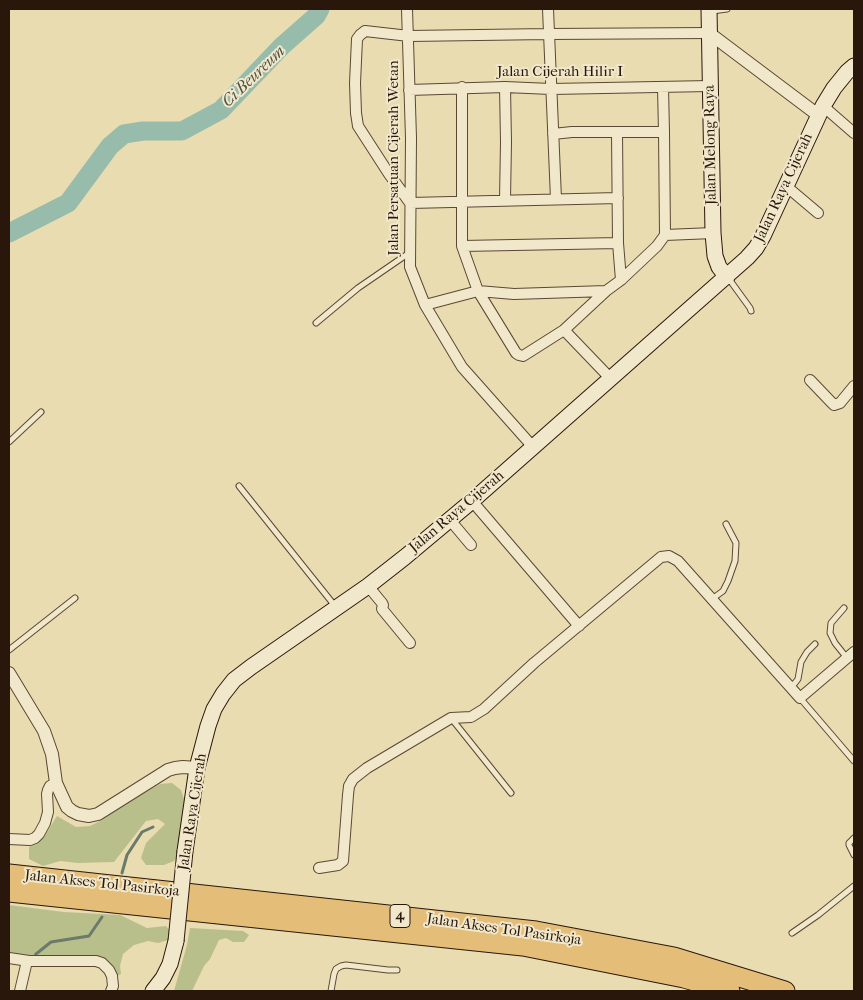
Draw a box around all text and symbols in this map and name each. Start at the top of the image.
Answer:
water label: Ci Beureum [219,42,289,112]
street label: Jalan Persatuan Cijerah Wetan [385,60,403,256]
street label: Jalan Cijerah Hilir I [497,63,623,81]
street label: Jalan Melong Raya [701,85,721,205]
street label: Jalan Raya Cijerah [751,131,817,245]
street label: Jalan Raya Cijerah [406,467,508,557]
street label: Jalan Raya Cijerah [175,752,211,872]
street label: Jalan Akses Tol Pasirkoja [24,867,180,901]
road number: 4 [390,904,410,928]
street label: Jalan Akses Tol Pasirkoja [426,910,582,950]

